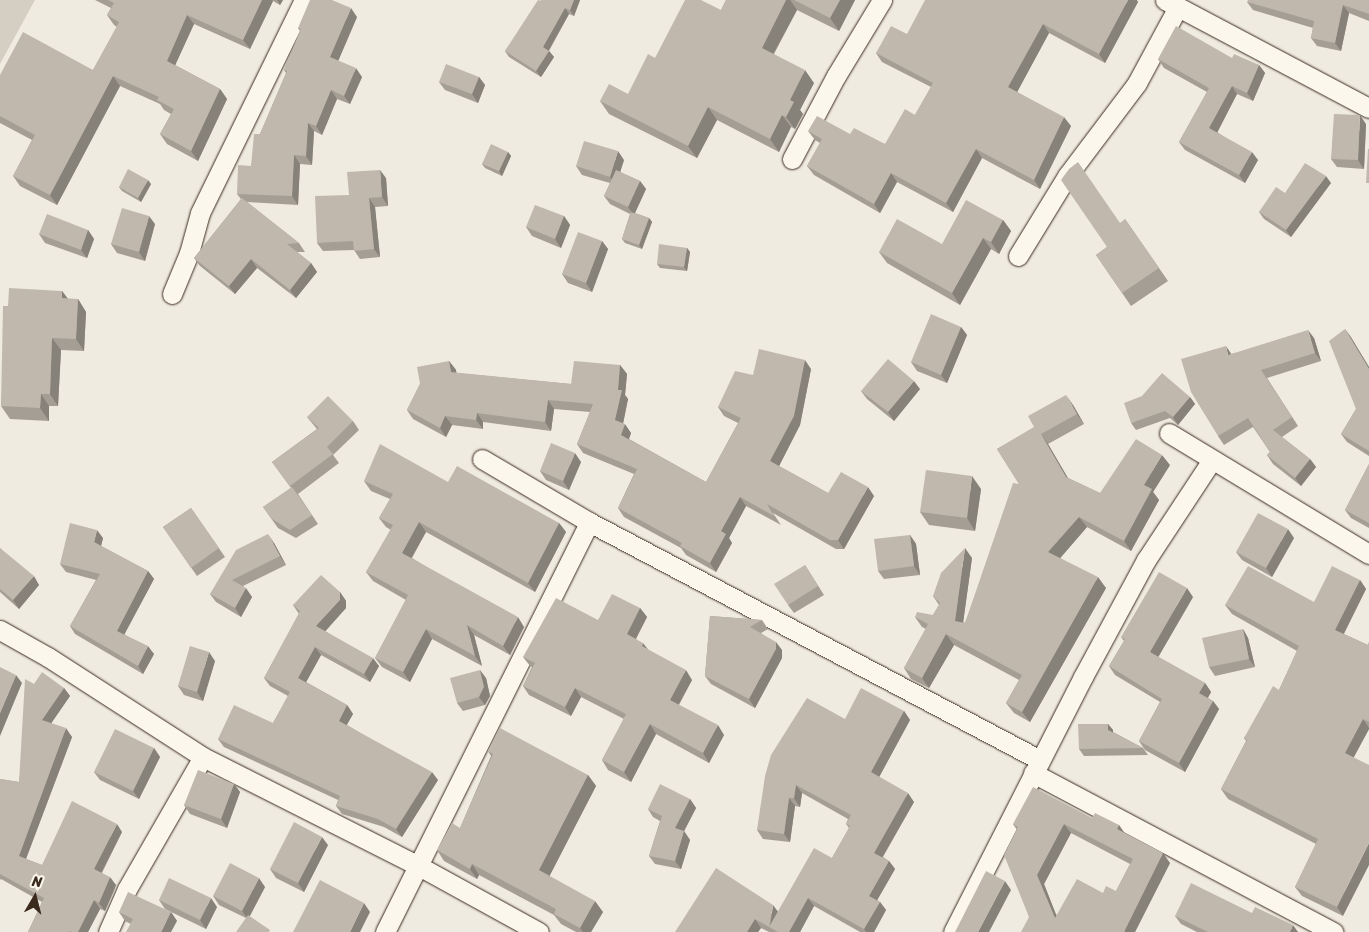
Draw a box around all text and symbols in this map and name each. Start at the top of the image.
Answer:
text: N [31,869,44,895]
north arrow [10,872,60,922]

